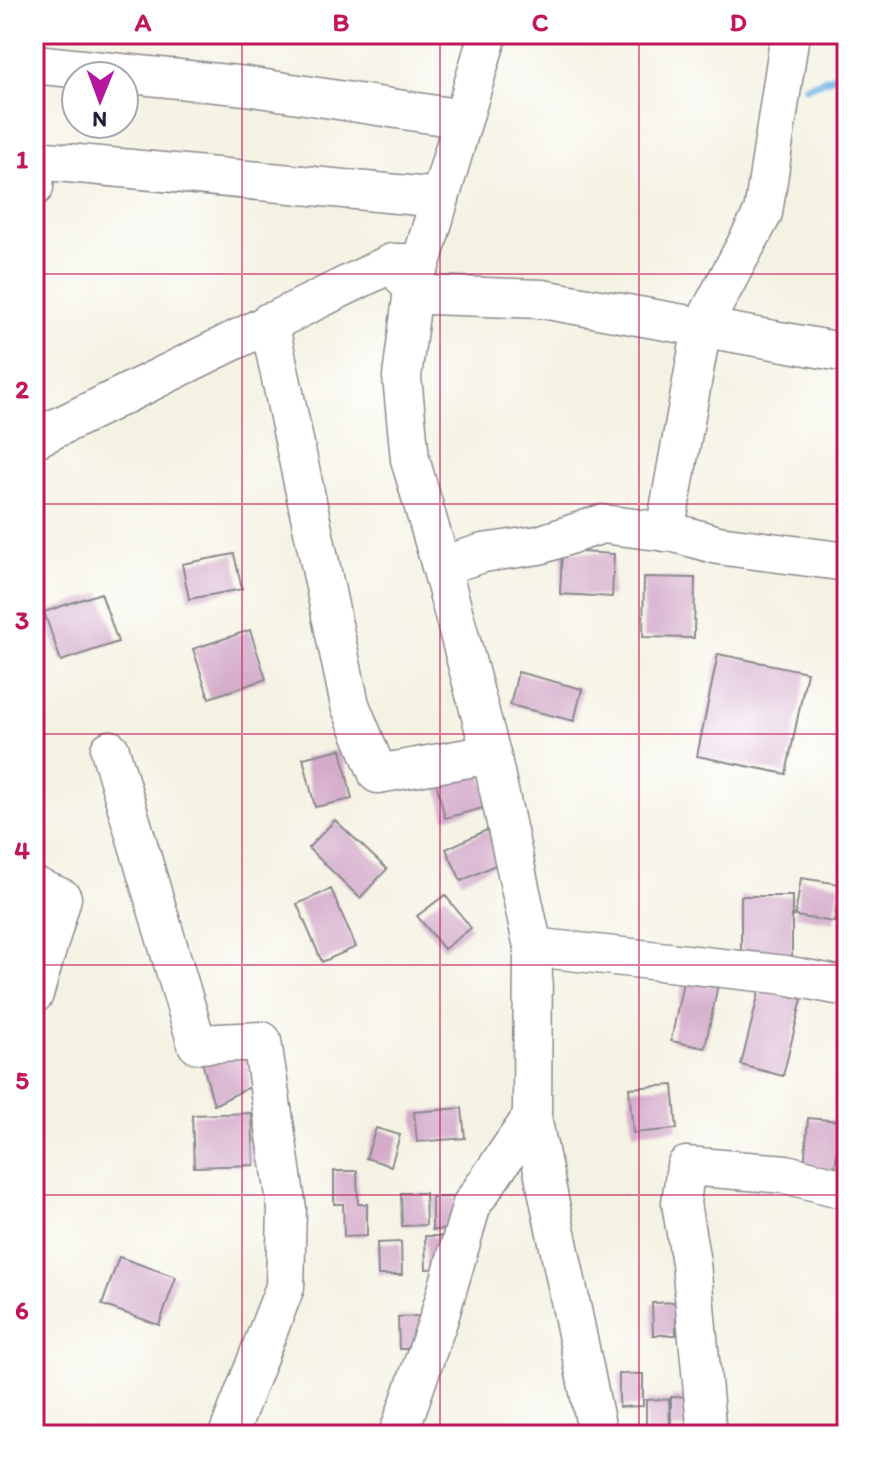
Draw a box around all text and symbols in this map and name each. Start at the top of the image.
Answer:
text: A [134,6,152,38]
text: B [333,6,350,38]
text: C [532,6,549,38]
text: D [729,6,747,38]
north arrow [60,60,140,140]
text: N [92,106,107,133]
text: 1 [16,143,28,175]
text: 2 [15,373,29,405]
text: 3 [15,604,29,636]
text: 4 [14,834,30,866]
text: 5 [15,1064,29,1096]
text: 6 [15,1294,29,1326]

